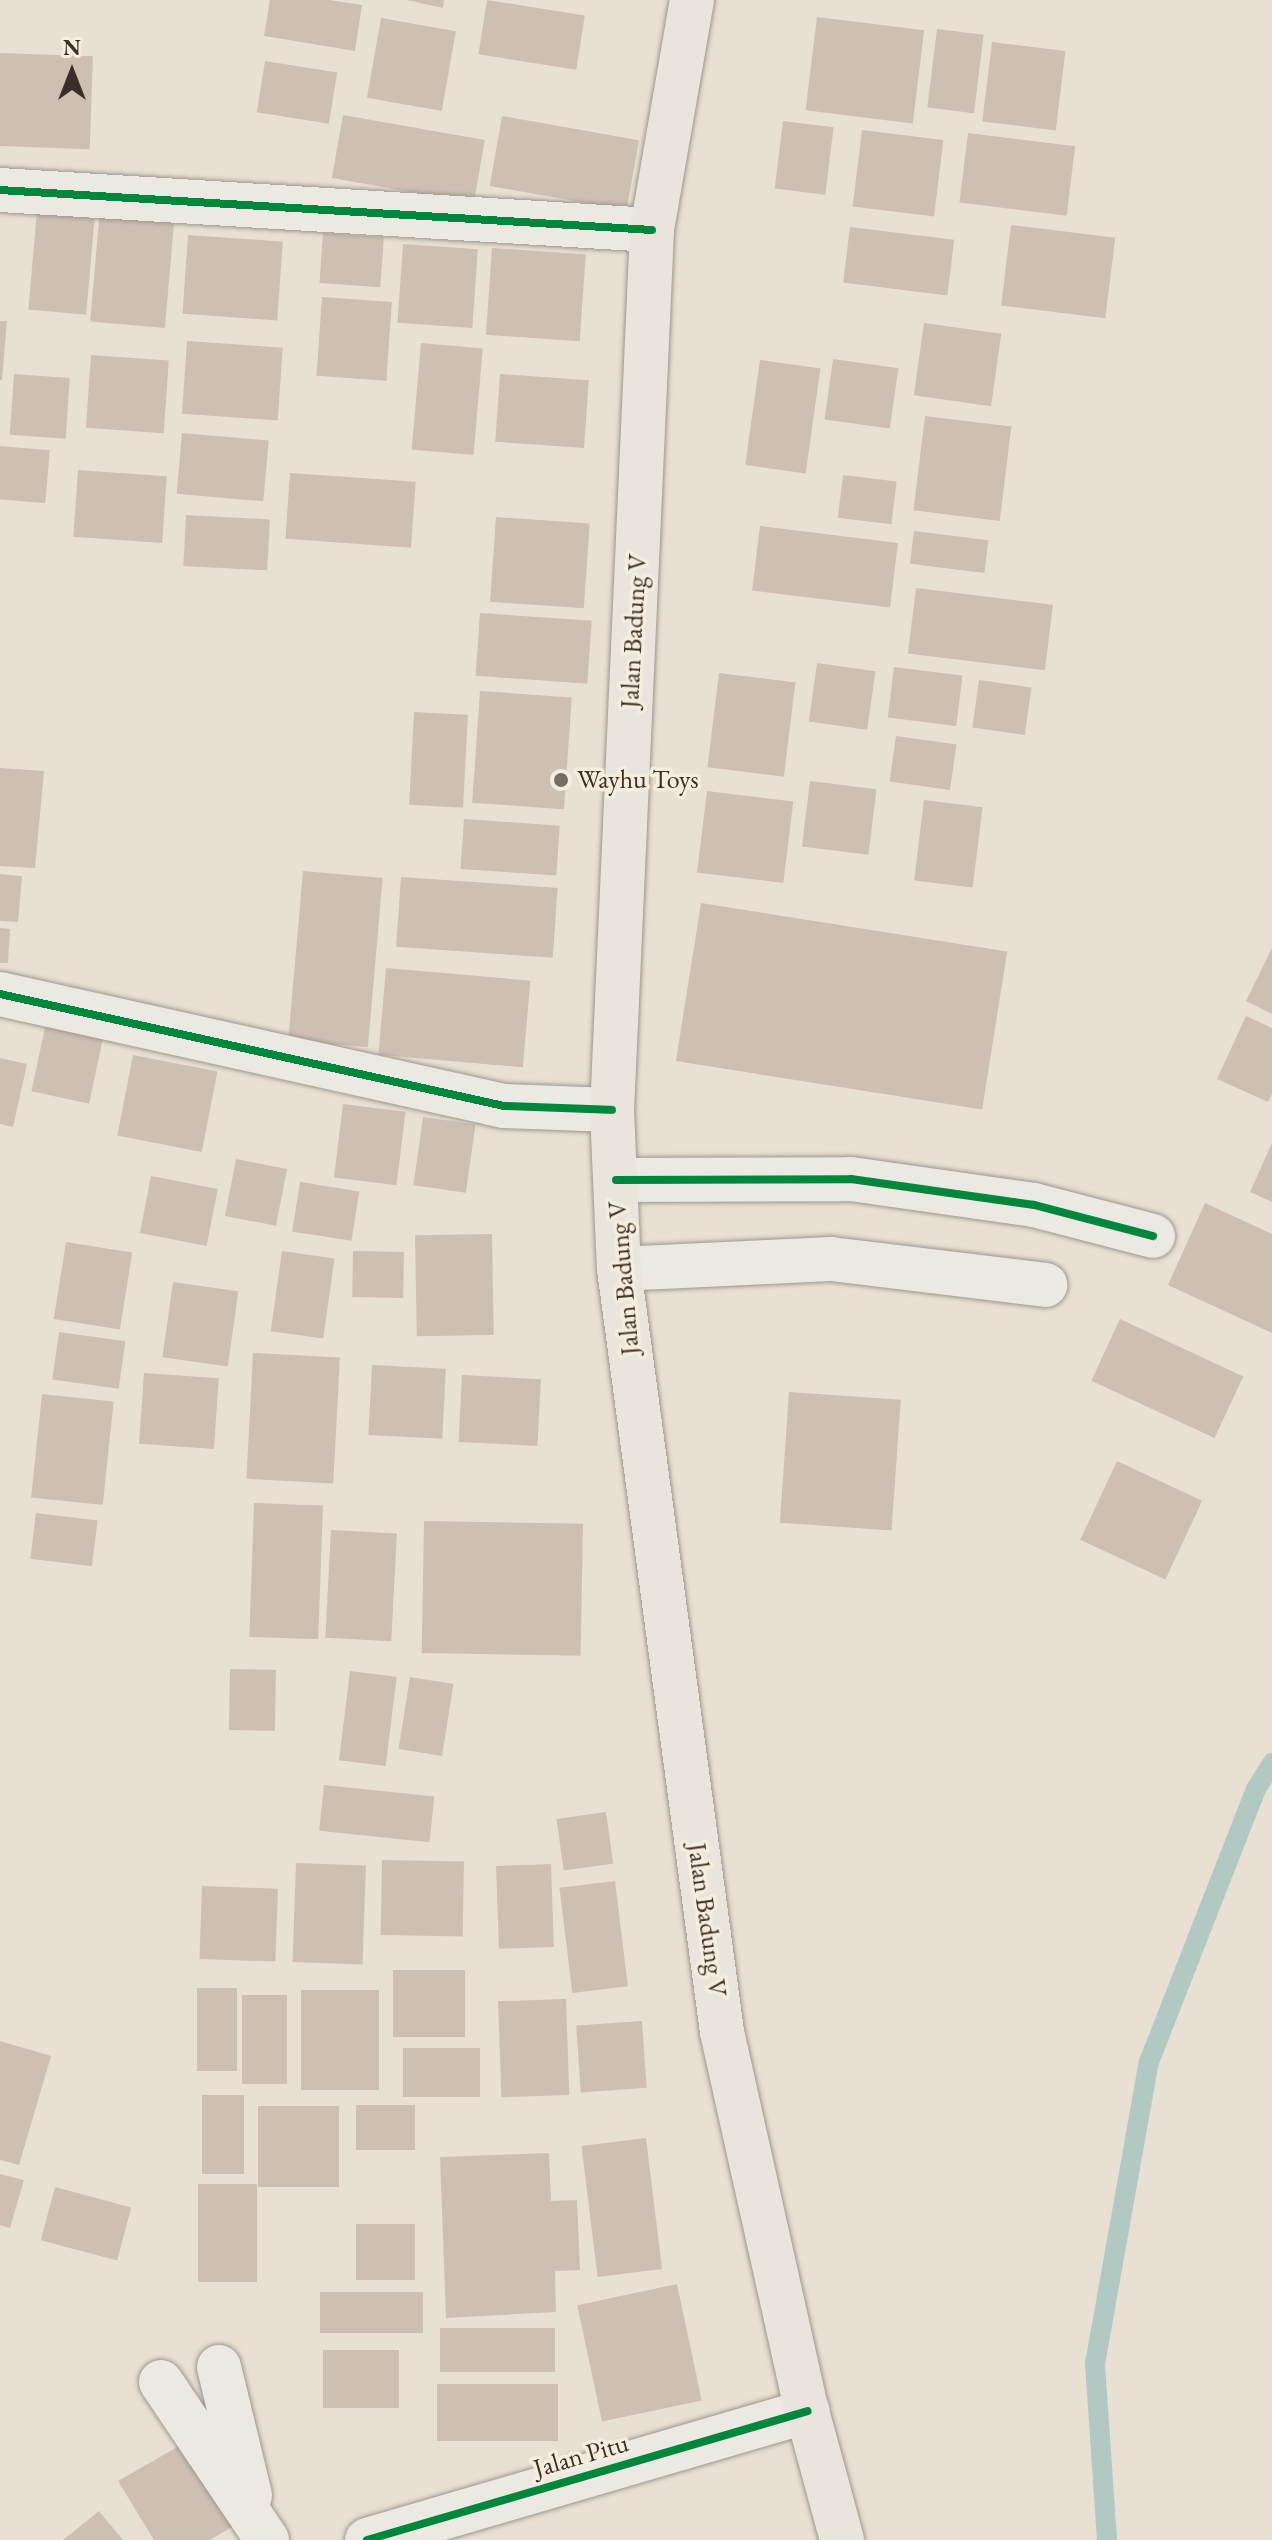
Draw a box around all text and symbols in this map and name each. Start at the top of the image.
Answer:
north arrow [32,32,112,112]
text: N [63,33,81,62]
street label: Jalan Badung V [614,553,654,709]
place label: Wayhu Toys [577,764,699,796]
marker: Wayhu Toys [552,771,570,789]
street label: Jalan Badung V [602,1199,646,1357]
street label: Jalan Badung V [681,1841,733,1999]
street label: Jalan Pitu [530,2428,632,2484]

